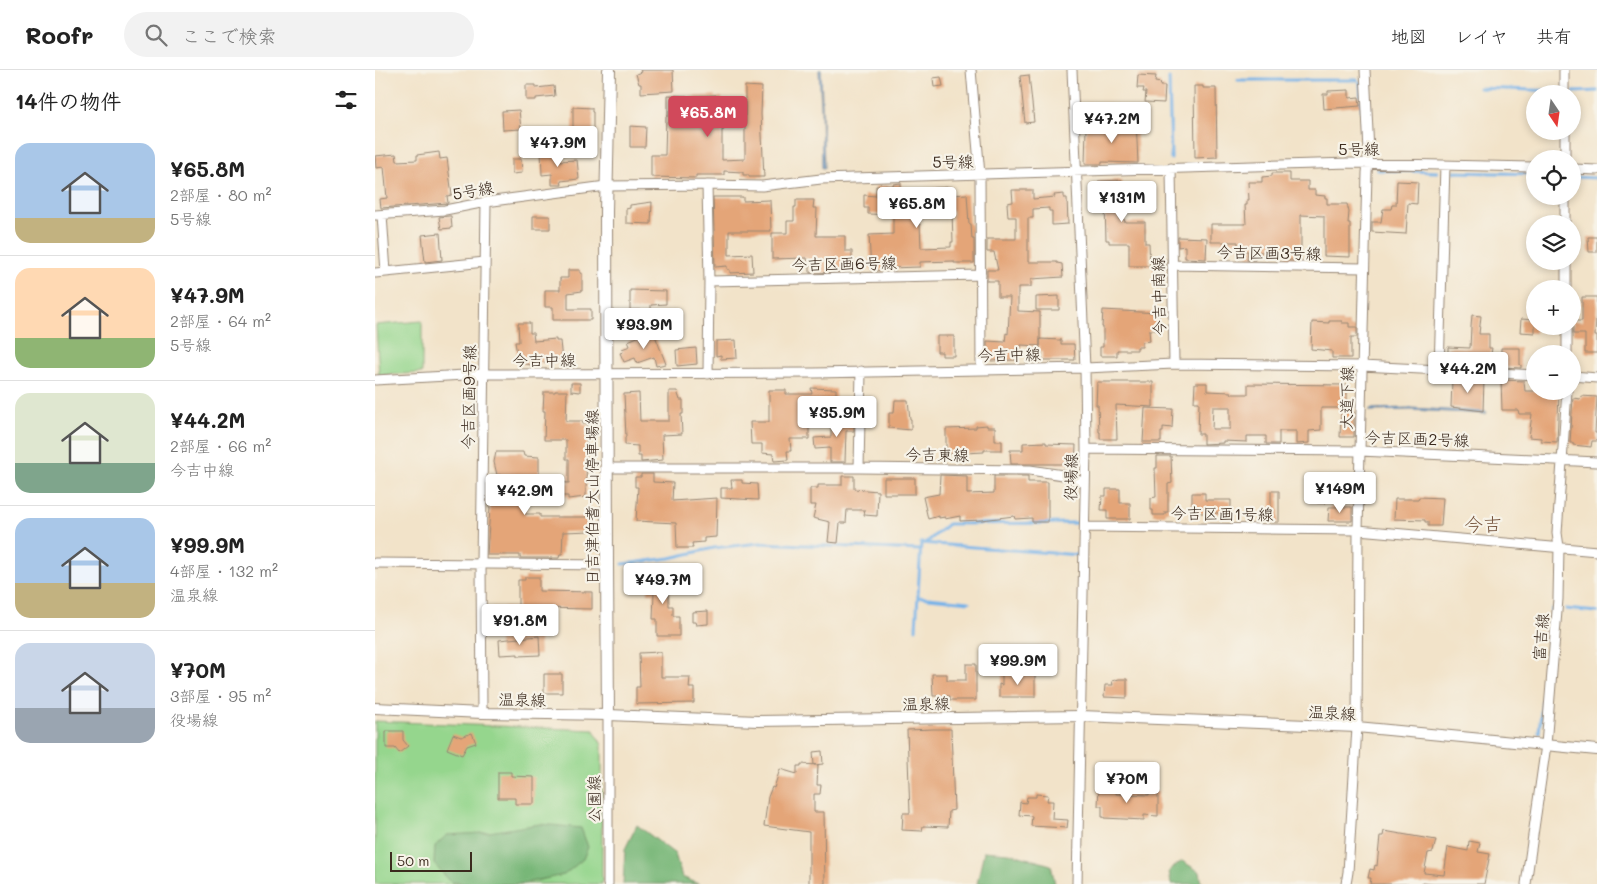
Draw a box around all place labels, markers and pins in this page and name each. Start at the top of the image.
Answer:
pin: ¥65.8M [667,96,749,138]
pin: ¥47.2M [1071,102,1153,144]
pin: ¥47.9M [517,126,599,168]
pin: ¥131M [1087,180,1157,223]
pin: ¥65.8M [876,186,958,229]
pin: ¥93.9M [603,308,685,350]
pin: ¥44.2M [1427,352,1509,394]
pin: ¥35.9M [796,396,878,438]
pin: ¥149M [1305,472,1375,514]
pin: ¥42.9M [484,474,566,516]
pin: ¥49.7M [622,562,704,605]
pin: ¥91.8M [479,604,561,646]
pin: ¥99.9M [977,644,1059,686]
pin: ¥70M [1097,762,1157,804]

